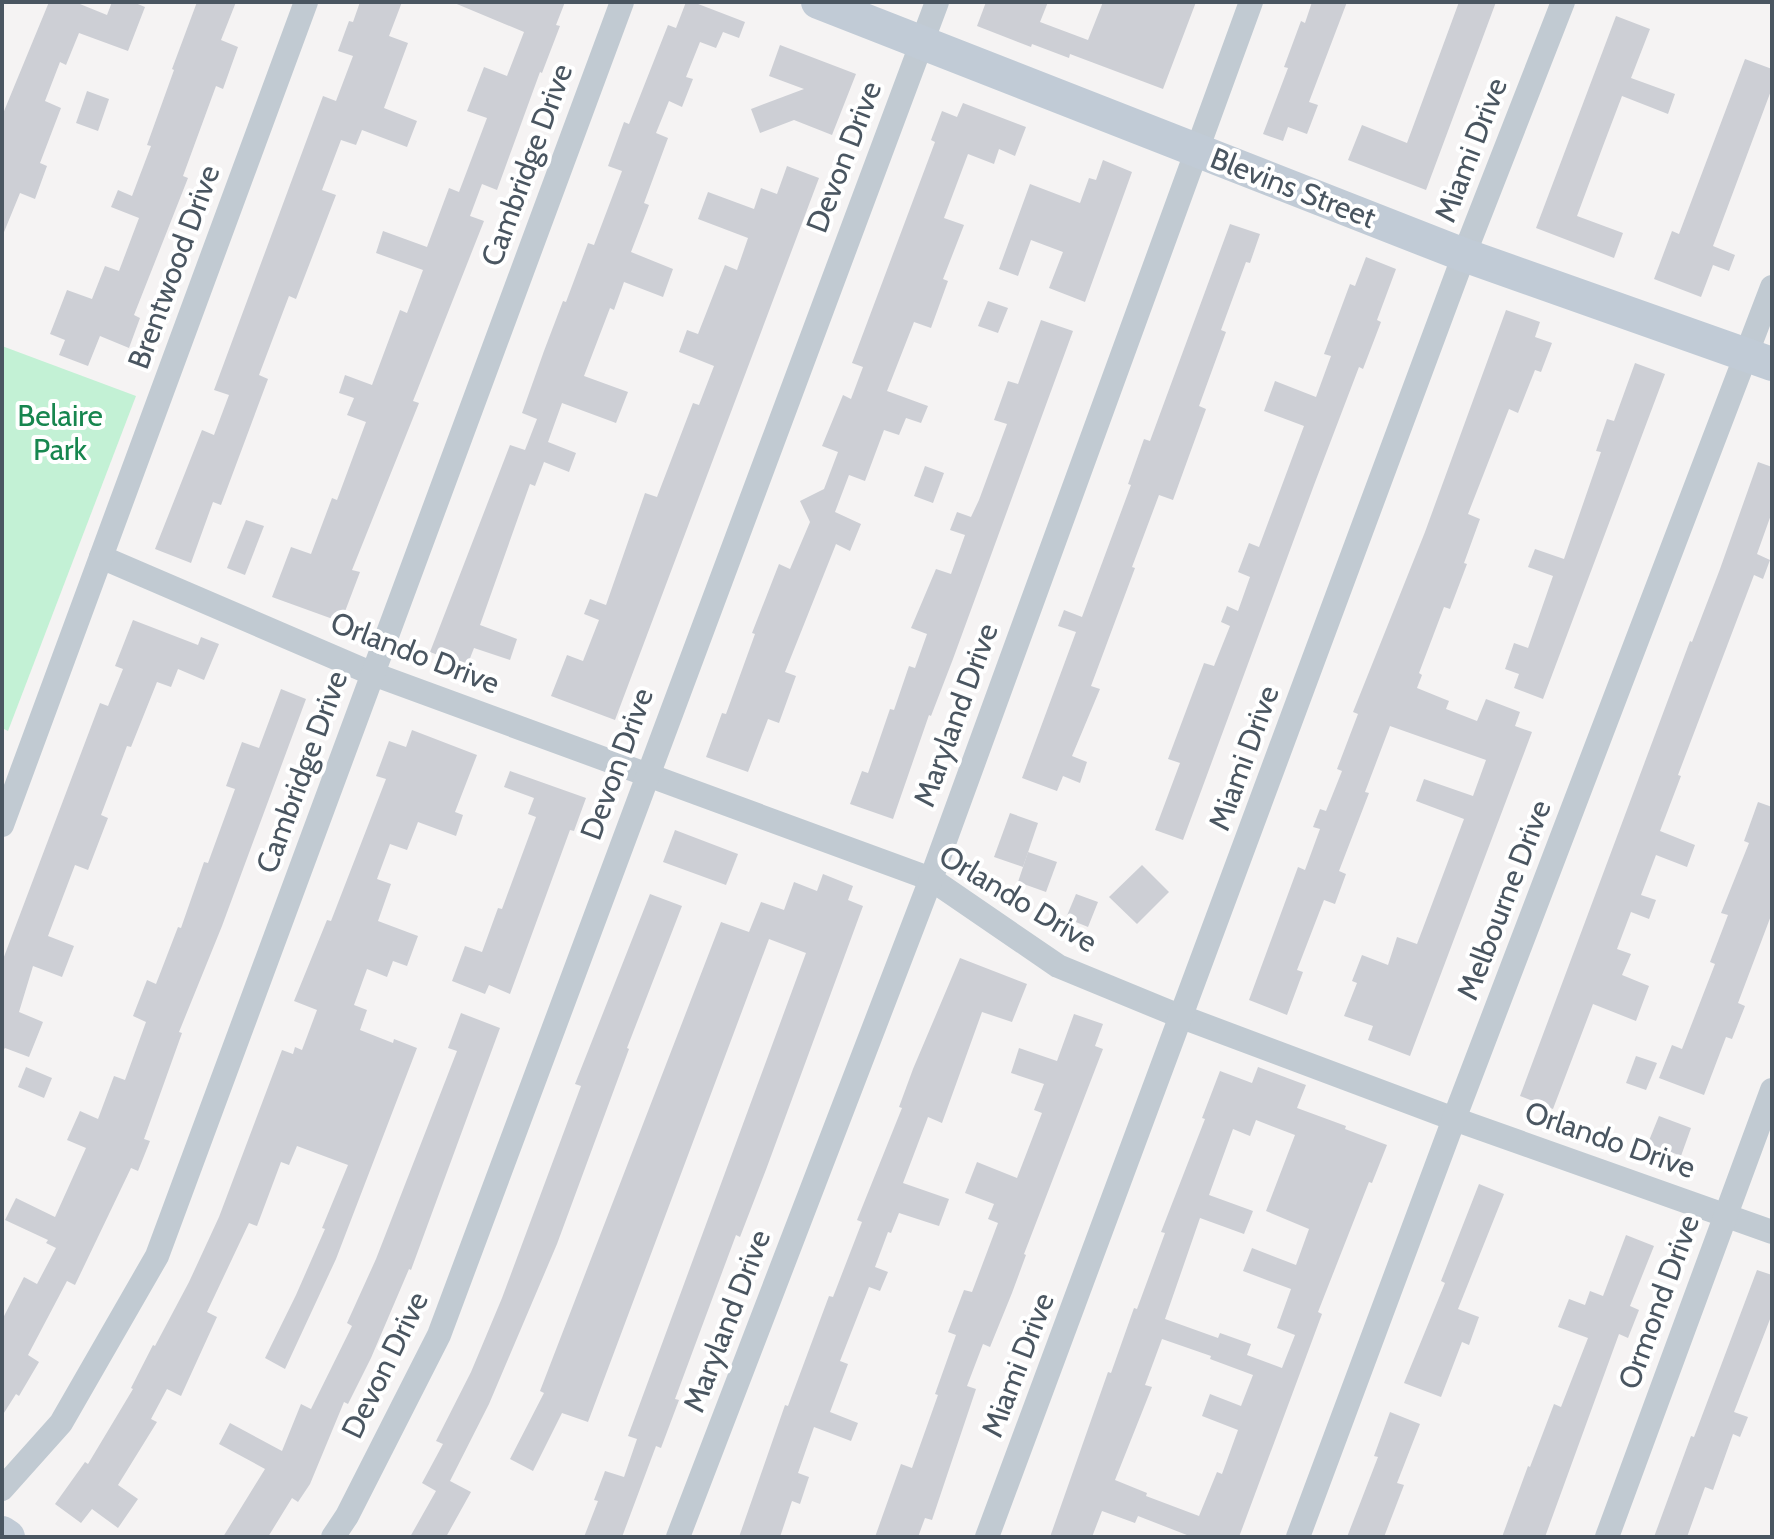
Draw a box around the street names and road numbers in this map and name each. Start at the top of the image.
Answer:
street label: Cambridge Drive [473,59,580,271]
street label: Miami Drive [1426,72,1515,227]
street label: Devon Drive [798,76,889,238]
street label: Blevins Street [1205,139,1381,236]
street label: Brentwood Drive [120,160,228,374]
street label: Orlando Drive [326,603,505,702]
street label: Maryland Drive [905,618,1006,811]
street label: Cambridge Drive [248,666,355,878]
street label: Miami Drive [1200,680,1287,835]
street label: Devon Drive [572,683,661,845]
street label: Melbourne Drive [1448,795,1559,1005]
street label: Orlando Drive [933,837,1104,960]
street label: Orlando Drive [1520,1093,1700,1186]
street label: Ormond Drive [1610,1210,1707,1394]
street label: Maryland Drive [675,1224,778,1417]
street label: Devon Drive [333,1285,436,1444]
street label: Miami Drive [973,1287,1062,1442]

